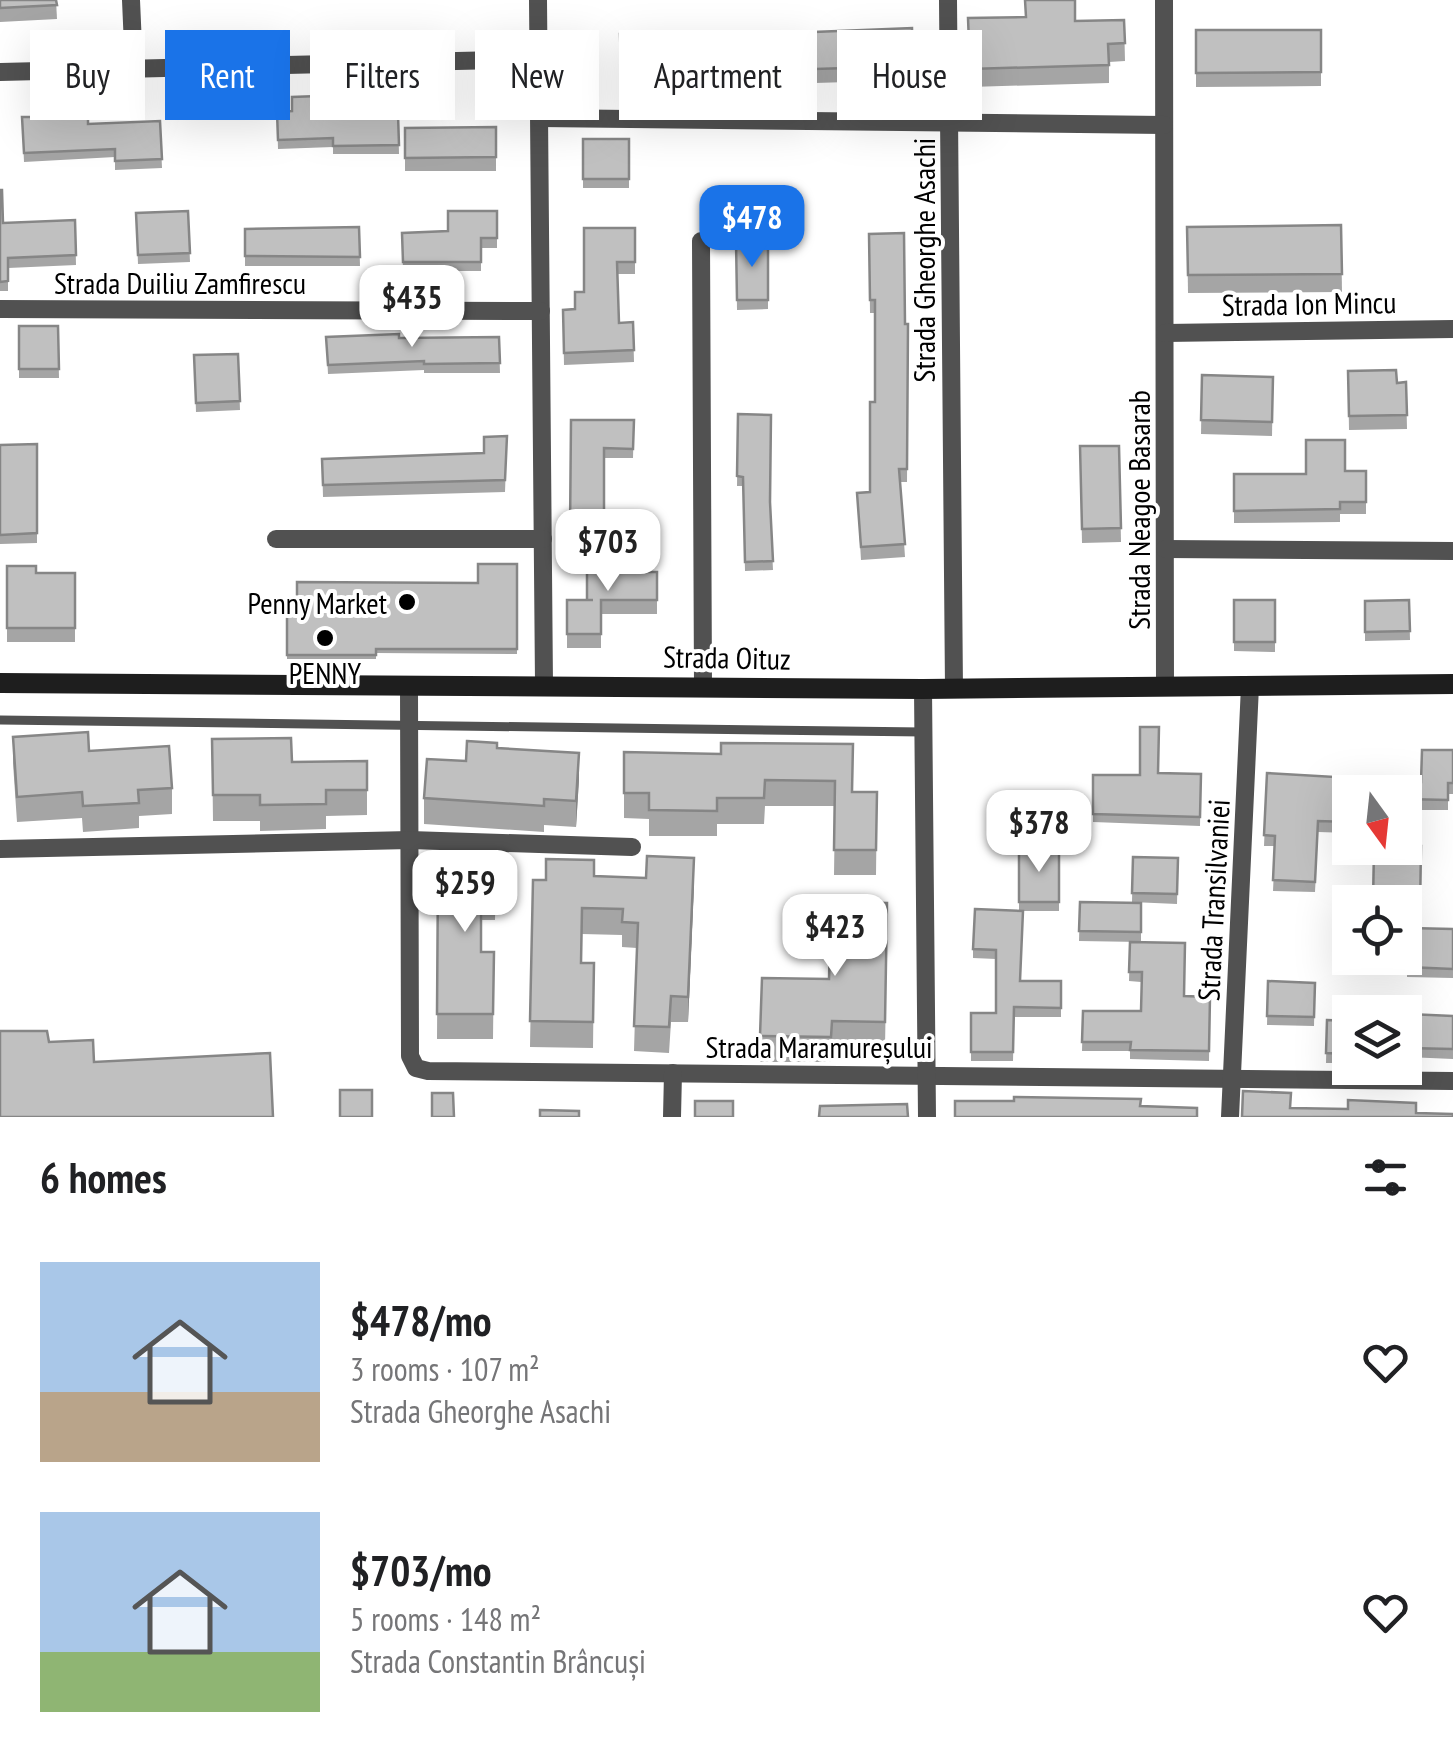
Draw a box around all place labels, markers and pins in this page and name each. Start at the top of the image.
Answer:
pin: $478 [693,185,811,270]
pin: $435 [353,265,471,350]
pin: $703 [549,509,667,594]
place label: Penny Market [248,583,388,622]
marker: Penny Market [396,591,418,613]
marker: PENNY [314,627,336,649]
place label: PENNY [289,653,362,692]
pin: $378 [980,790,1098,875]
pin: $259 [406,850,524,935]
pin: $423 [776,894,894,979]

